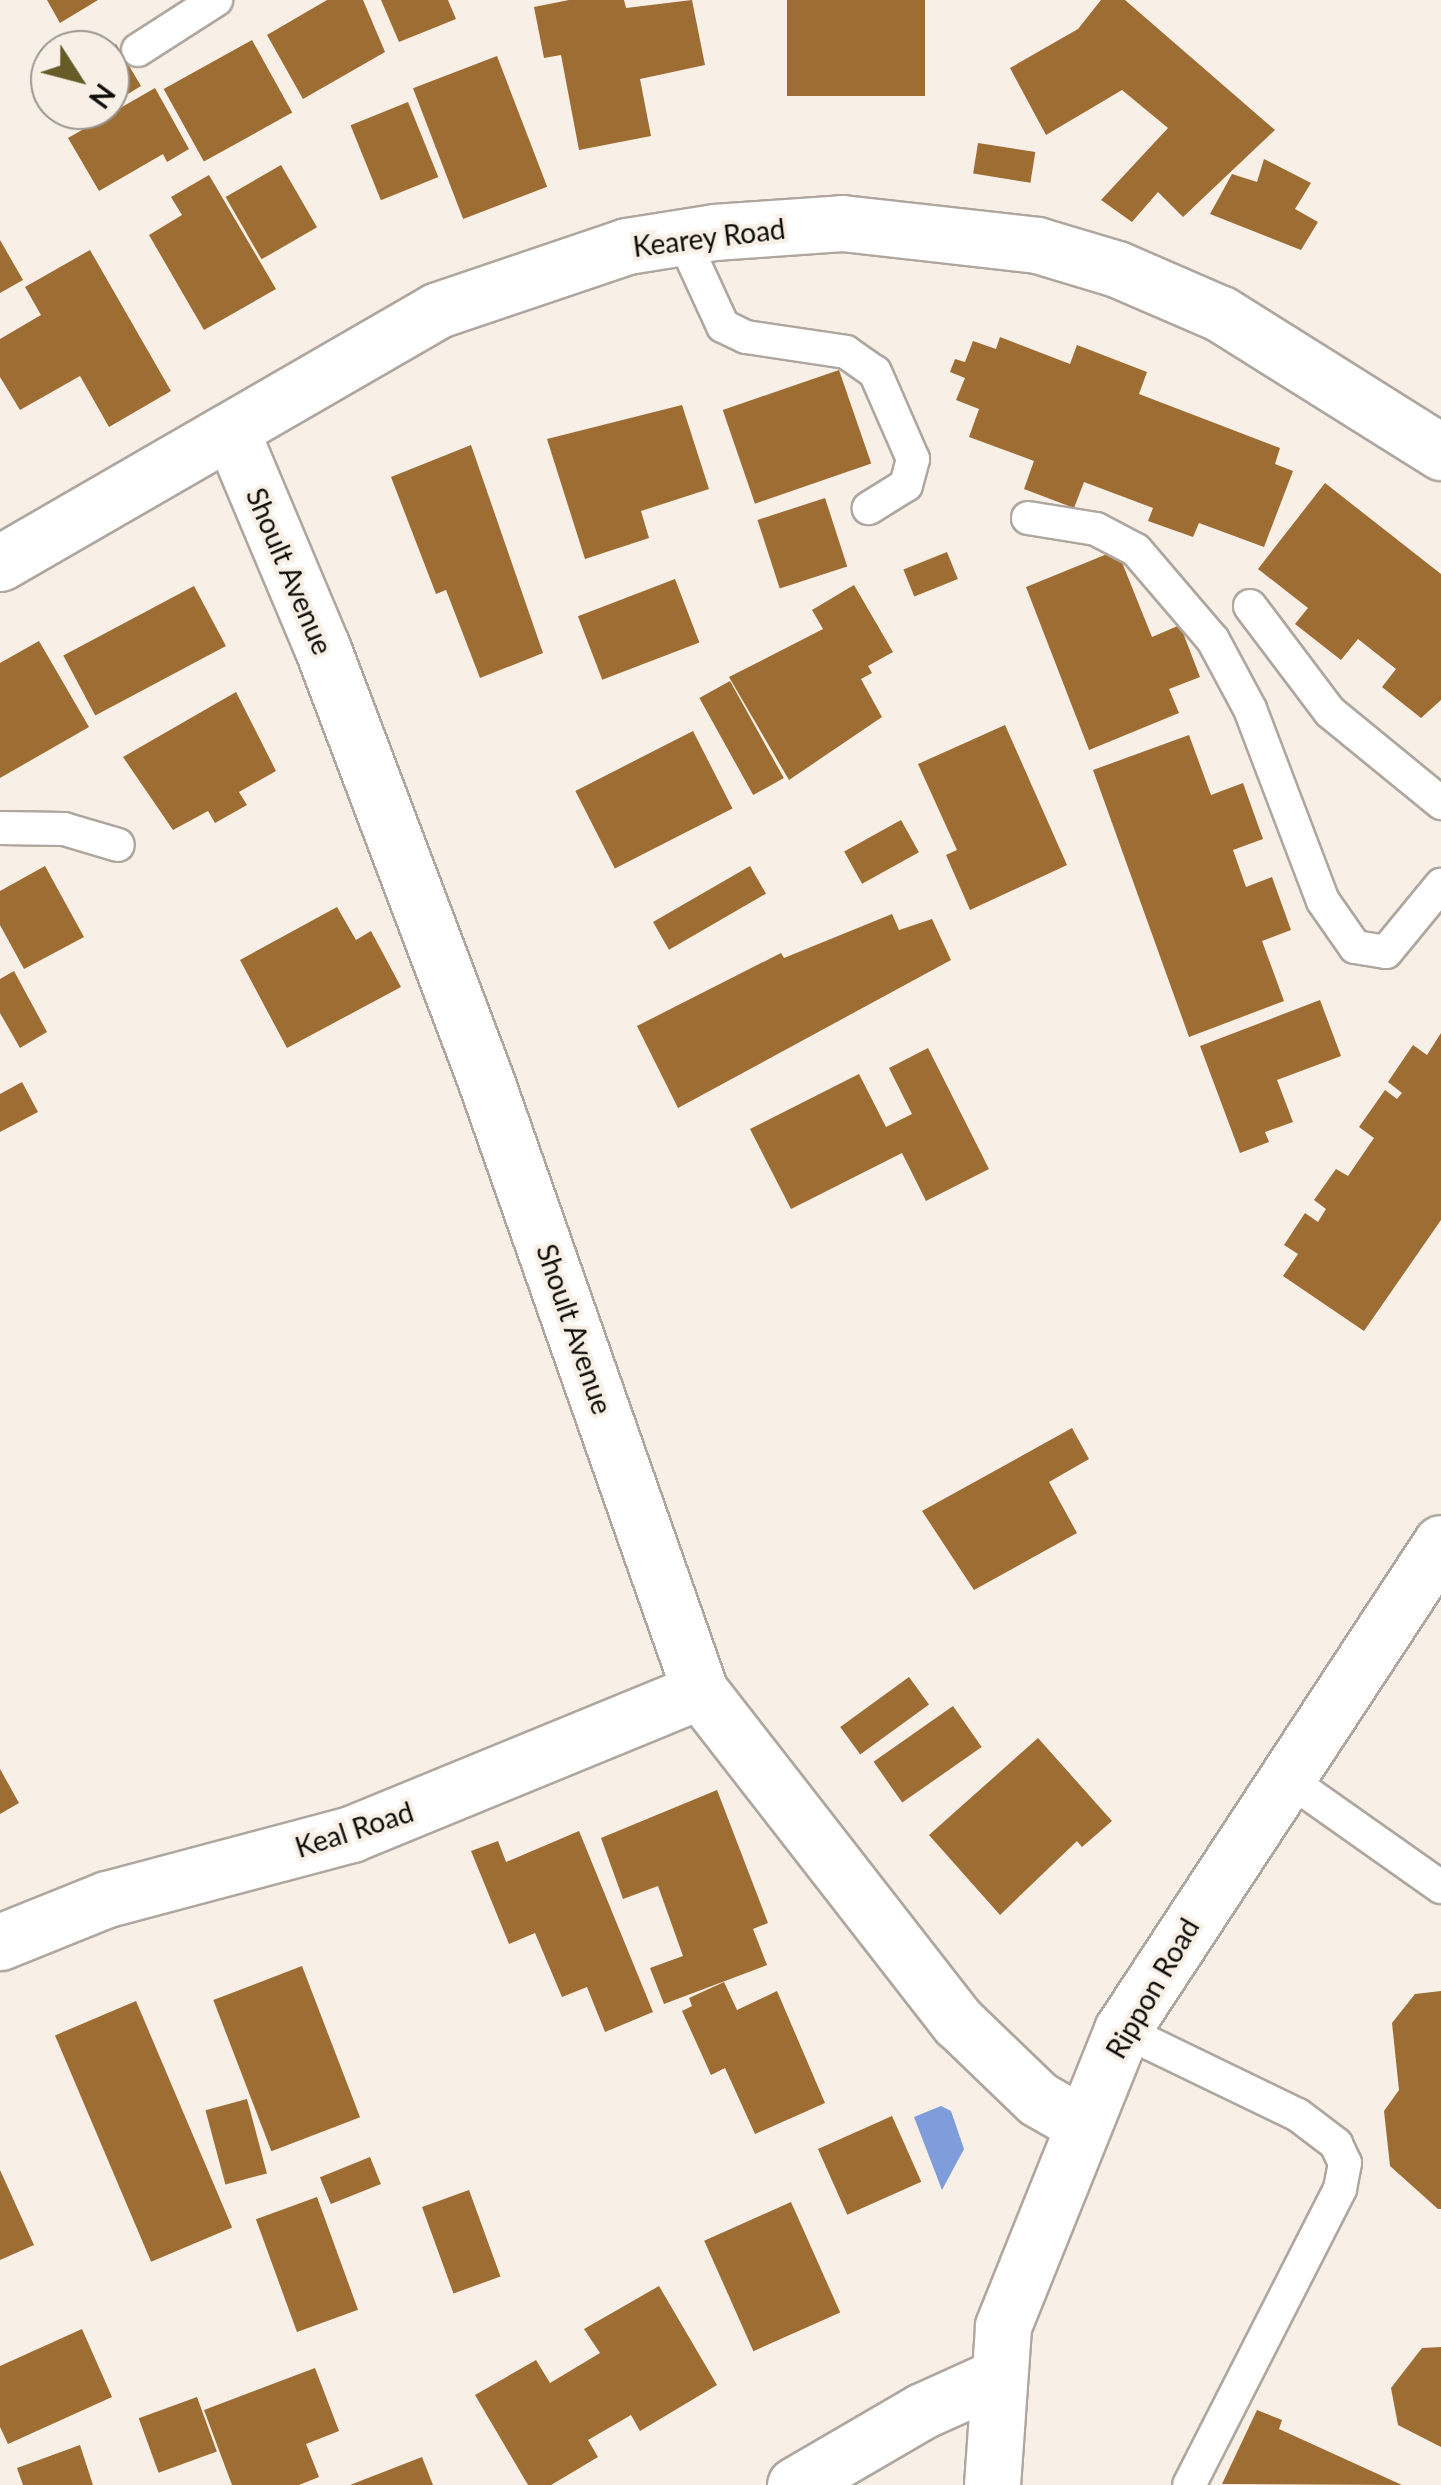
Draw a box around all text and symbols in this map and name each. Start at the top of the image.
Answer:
north arrow [30,30,130,130]
text: N [83,78,123,115]
street label: Kearey Road [631,211,787,263]
street label: Shoult Avenue [240,482,340,660]
street label: Shoult Avenue [530,1239,620,1419]
street label: Keal Road [291,1794,417,1864]
street label: Rippon Road [1098,1912,1206,2064]

